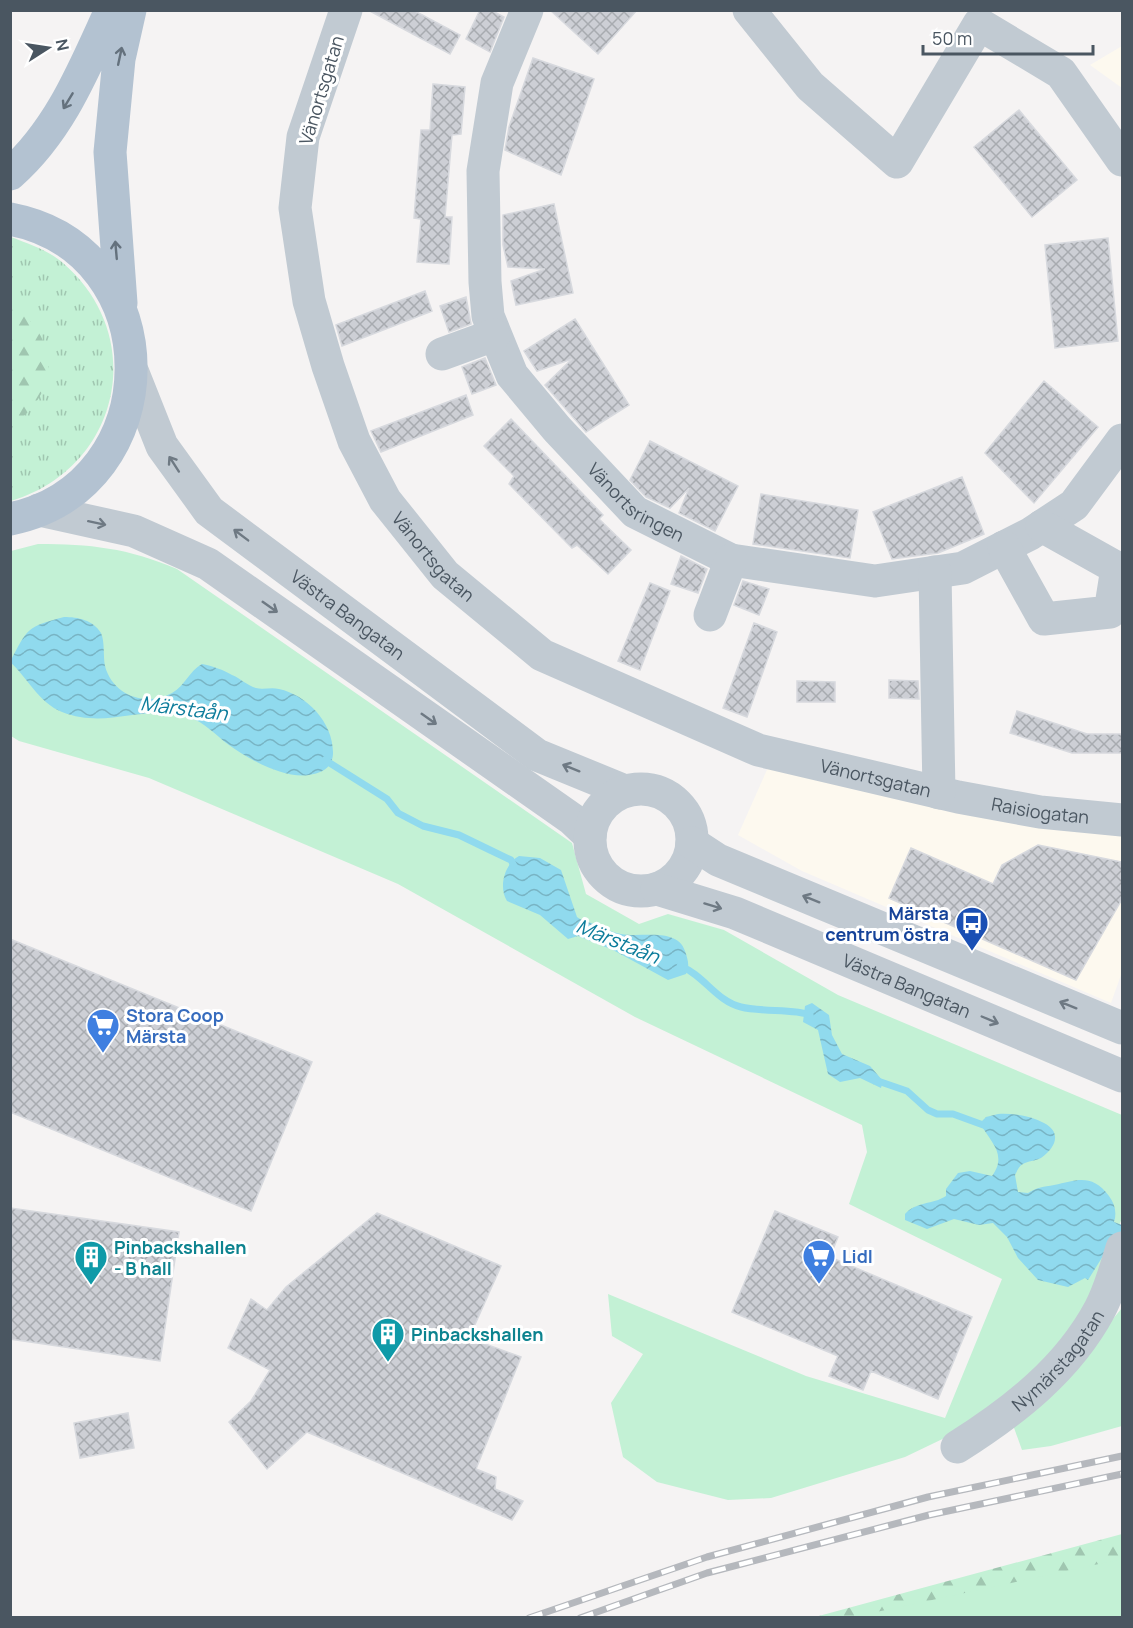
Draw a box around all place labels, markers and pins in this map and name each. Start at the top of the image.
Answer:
place label: Märsta centrum östra [825,901,949,946]
bus stop icon: Märsta centrum östra [954,905,990,952]
place label: Stora Coop Märsta [126,1003,224,1048]
supermarket icon: Stora Coop Märsta [85,1007,121,1054]
place label: Pinbackshallen - B hall [114,1235,246,1280]
supermarket icon: Lidl [801,1238,837,1285]
building icon: Pinbackshallen - B hall [73,1239,109,1286]
place label: Lidl [842,1244,873,1268]
building icon: Pinbackshallen [370,1316,406,1363]
place label: Pinbackshallen [411,1322,543,1346]

